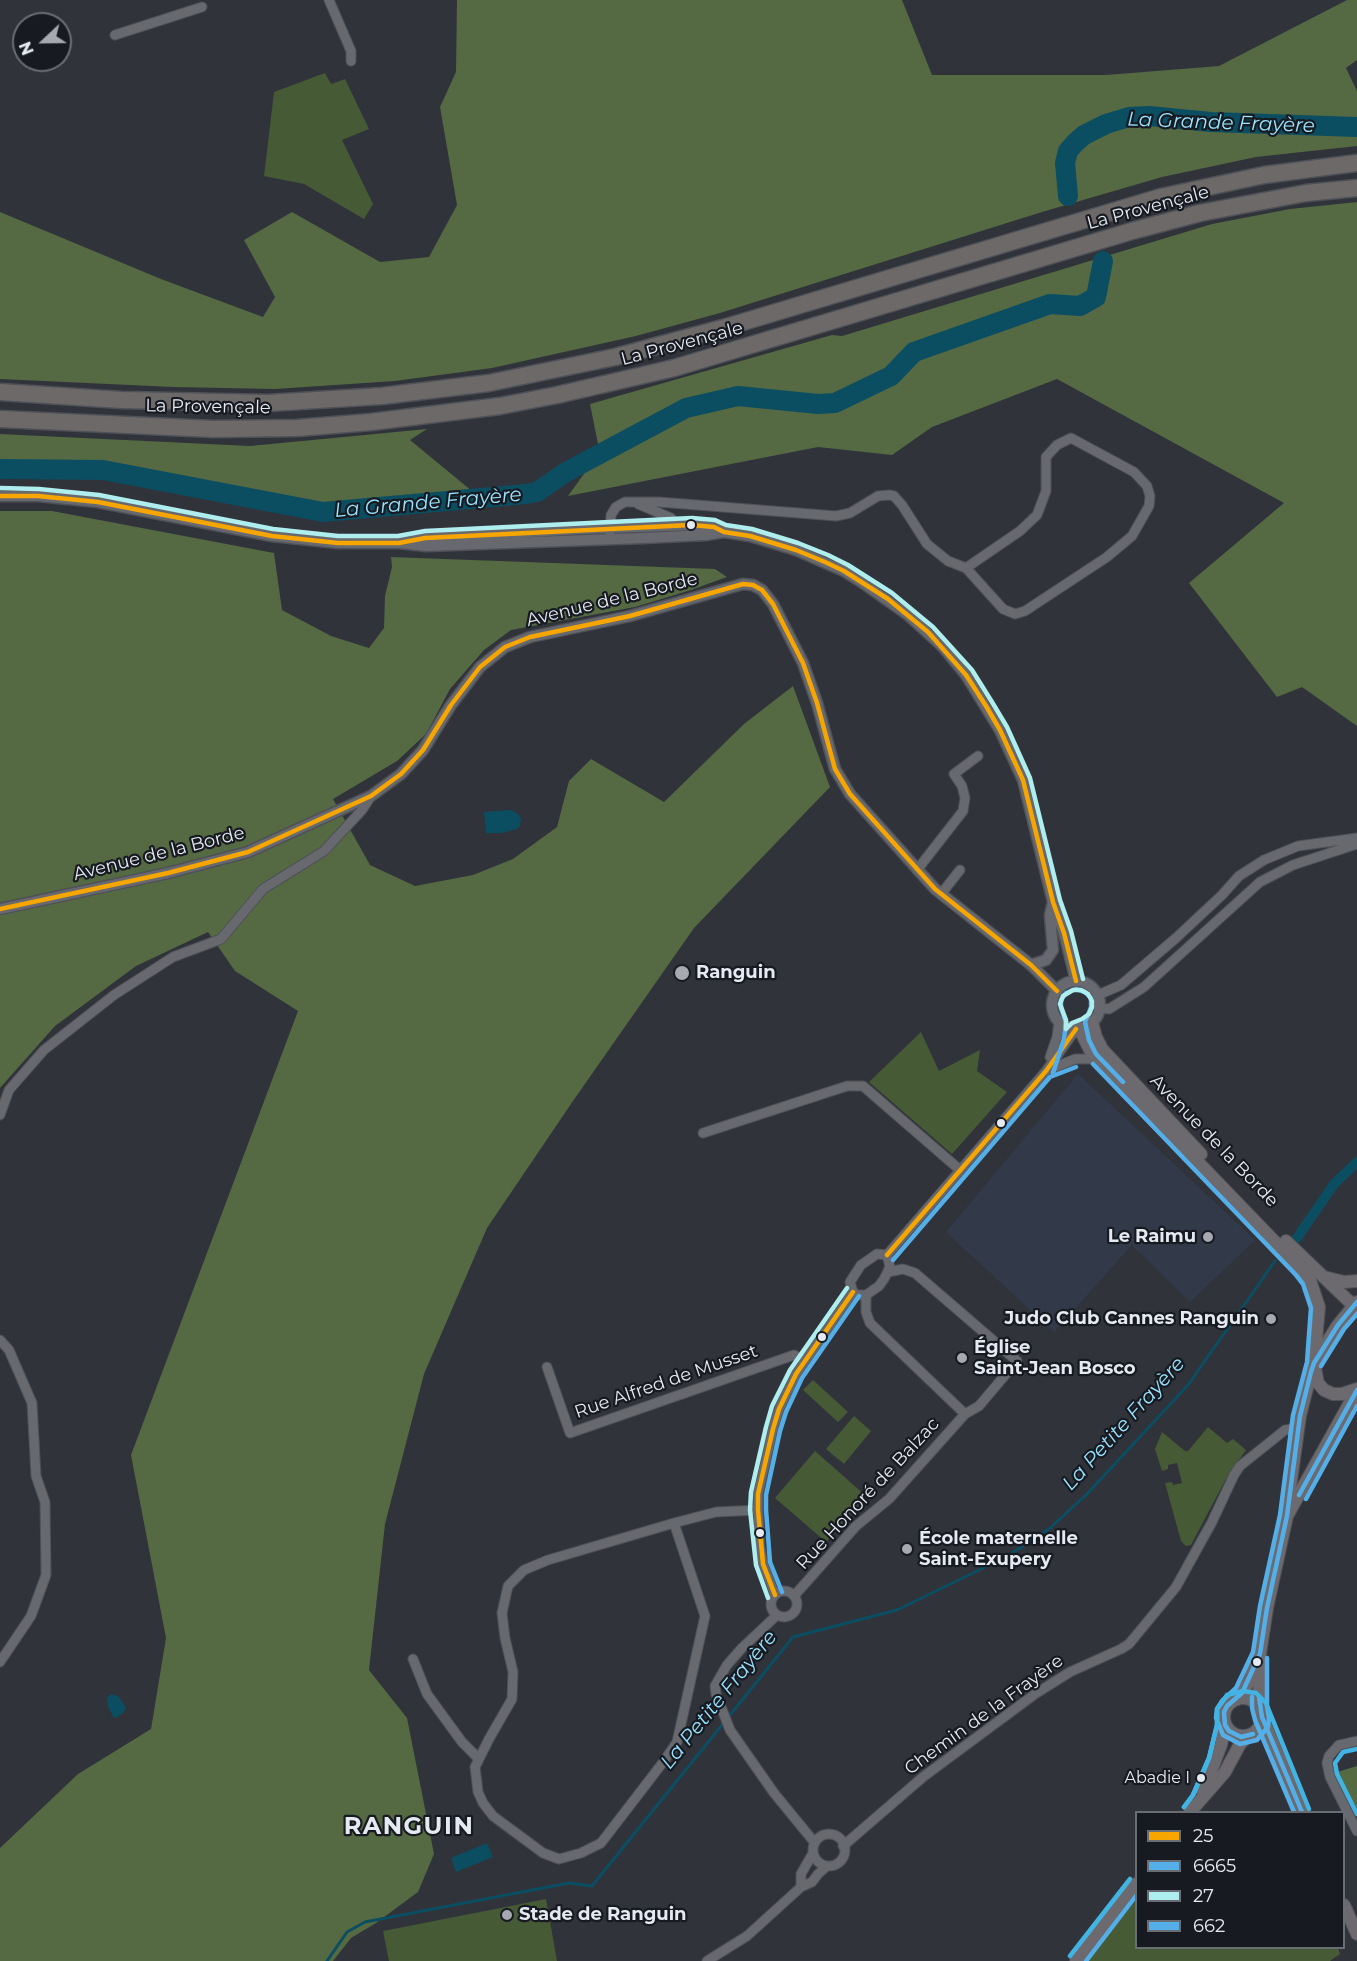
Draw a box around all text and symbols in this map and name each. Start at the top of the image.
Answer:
north arrow [12,12,72,72]
text: N [15,39,38,58]
water label: La Grande Frayère [1127,108,1315,138]
street label: La Provençale [1085,181,1211,235]
street label: La Provençale [619,317,745,371]
street label: La Provençale [145,395,271,419]
water label: La Grande Frayère [333,483,523,523]
unlabelled marker [685,519,697,531]
street label: Avenue de la Borde [524,568,700,632]
street label: Avenue de la Borde [71,822,247,886]
place label: Ranguin [696,962,776,984]
marker: Ranguin [673,964,691,982]
street label: Avenue de la Borde [1145,1070,1283,1212]
unlabelled marker [995,1117,1007,1129]
place label: Le Raimu [1108,1226,1196,1248]
marker: Le Raimu [1201,1230,1215,1244]
place label: Judo Club Cannes Ranguin [1005,1308,1259,1330]
marker: Judo Club Cannes Ranguin [1264,1312,1278,1326]
unlabelled marker [816,1331,828,1343]
place label: Église Saint-Jean Bosco [974,1337,1136,1380]
street label: Rue Alfred de Musset [572,1341,760,1423]
marker: Église Saint-Jean Bosco [955,1351,969,1365]
water label: La Petite Frayère [1058,1352,1190,1496]
street label: Rue Honoré de Balzac [792,1414,944,1574]
unlabelled marker [754,1527,766,1539]
place label: École maternelle Saint-Exupery [919,1528,1078,1570]
marker: École maternelle Saint-Exupery [900,1542,914,1556]
water label: La Petite Frayère [656,1626,782,1774]
street label: Chemin de la Frayère [900,1650,1068,1780]
unlabelled marker [1251,1656,1263,1668]
place label: Abadie I [1124,1768,1190,1788]
marker: Abadie I [1195,1772,1207,1784]
legend [1135,1811,1345,1949]
district label: RANGUIN [344,1813,474,1841]
text: 25 [1193,1825,1213,1847]
text: 6665 [1193,1855,1236,1877]
text: 27 [1193,1885,1214,1907]
place label: Stade de Ranguin [519,1904,687,1926]
marker: Stade de Ranguin [500,1908,514,1922]
text: 662 [1193,1915,1225,1937]

